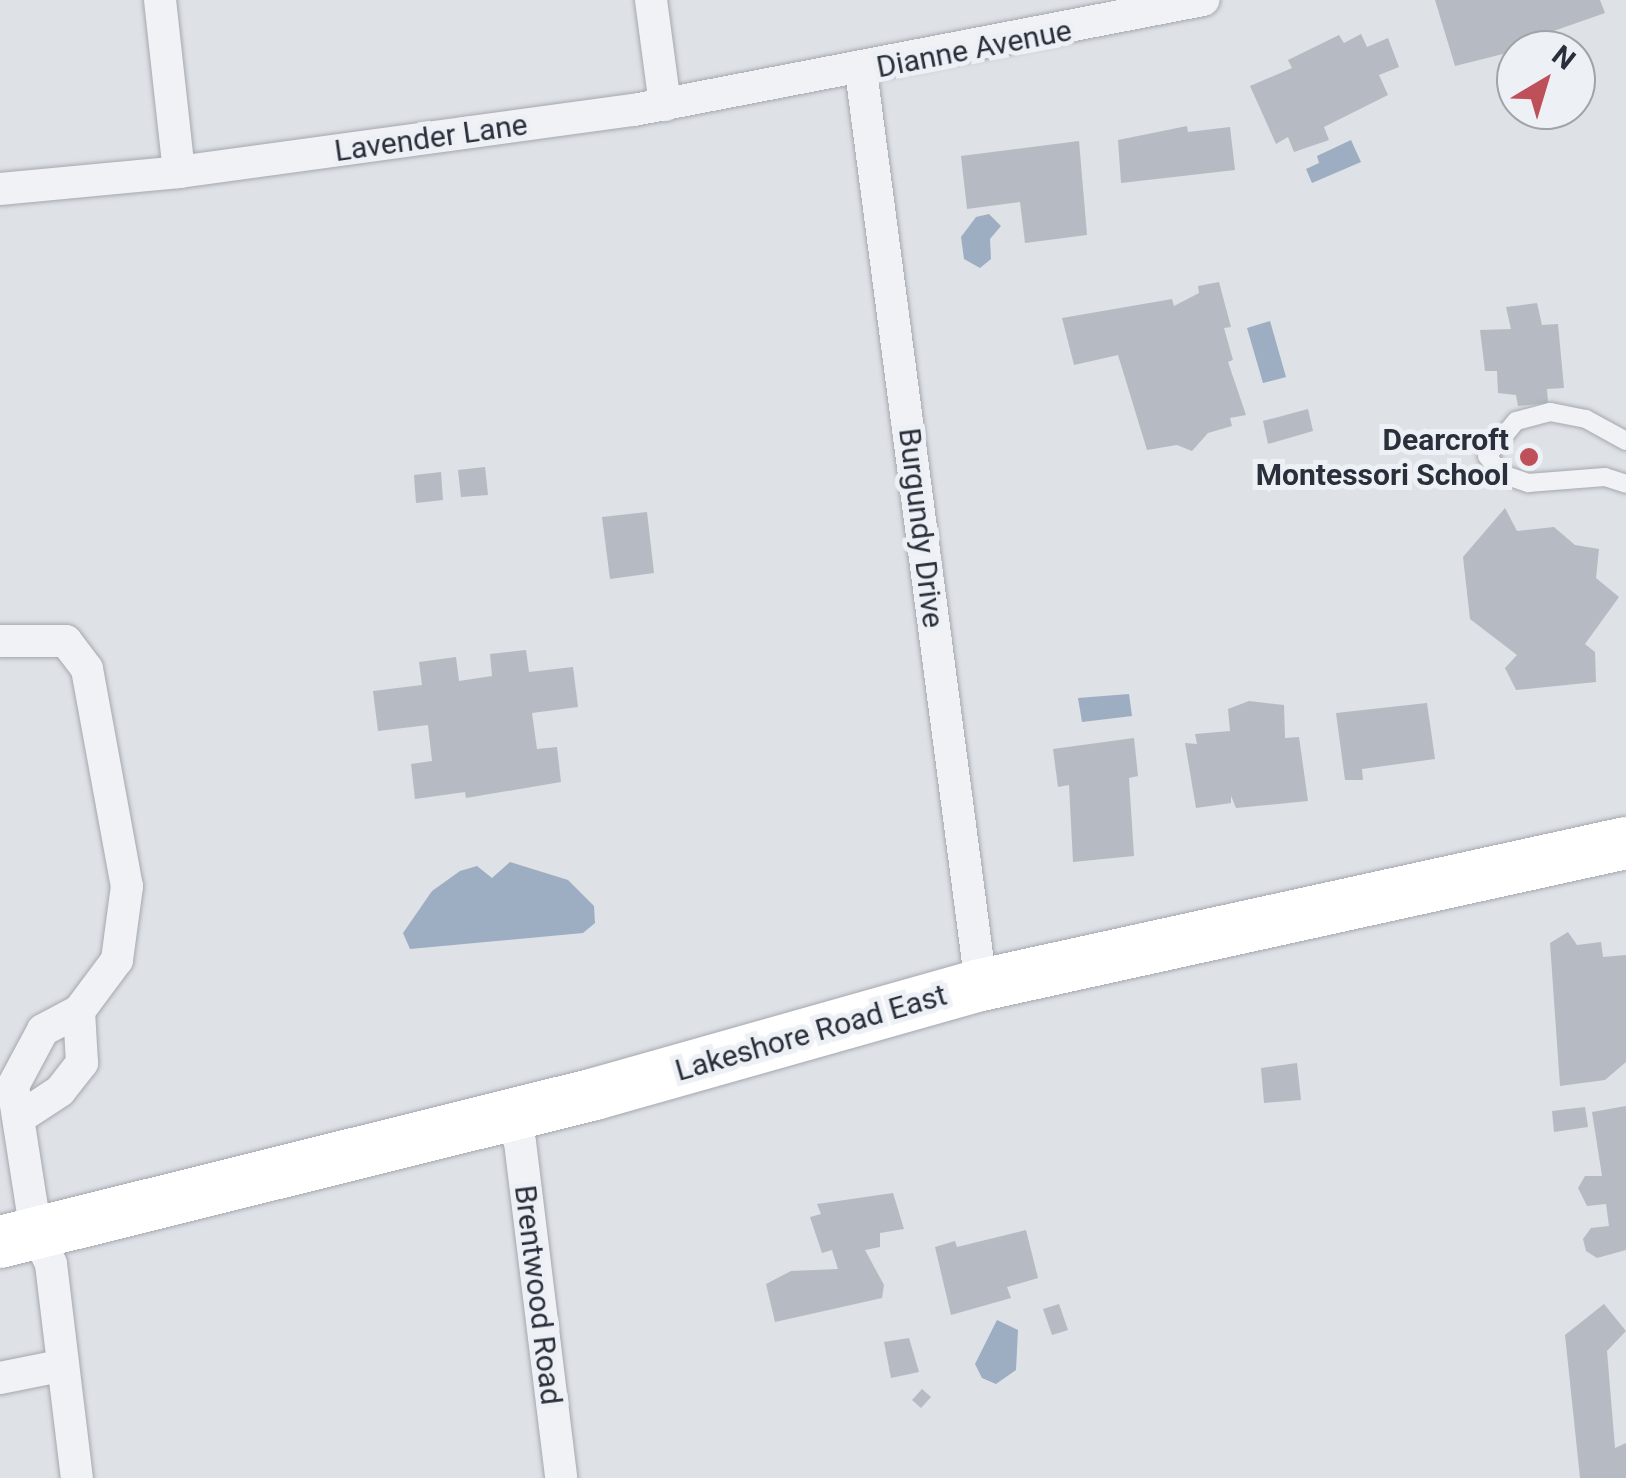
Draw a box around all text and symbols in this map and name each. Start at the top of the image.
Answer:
street label: Dianne Avenue [873,12,1075,86]
north arrow [1496,30,1596,130]
text: N [1546,38,1581,77]
street label: Lavender Lane [332,107,530,169]
place label: Dearcroft Montessori School [1256,422,1509,492]
street label: Burgundy Drive [891,426,951,630]
marker: Dearcroft Montessori School [1518,446,1540,468]
street label: Lakeshore Road East [671,977,951,1089]
street label: Brentwood Road [507,1183,569,1407]

